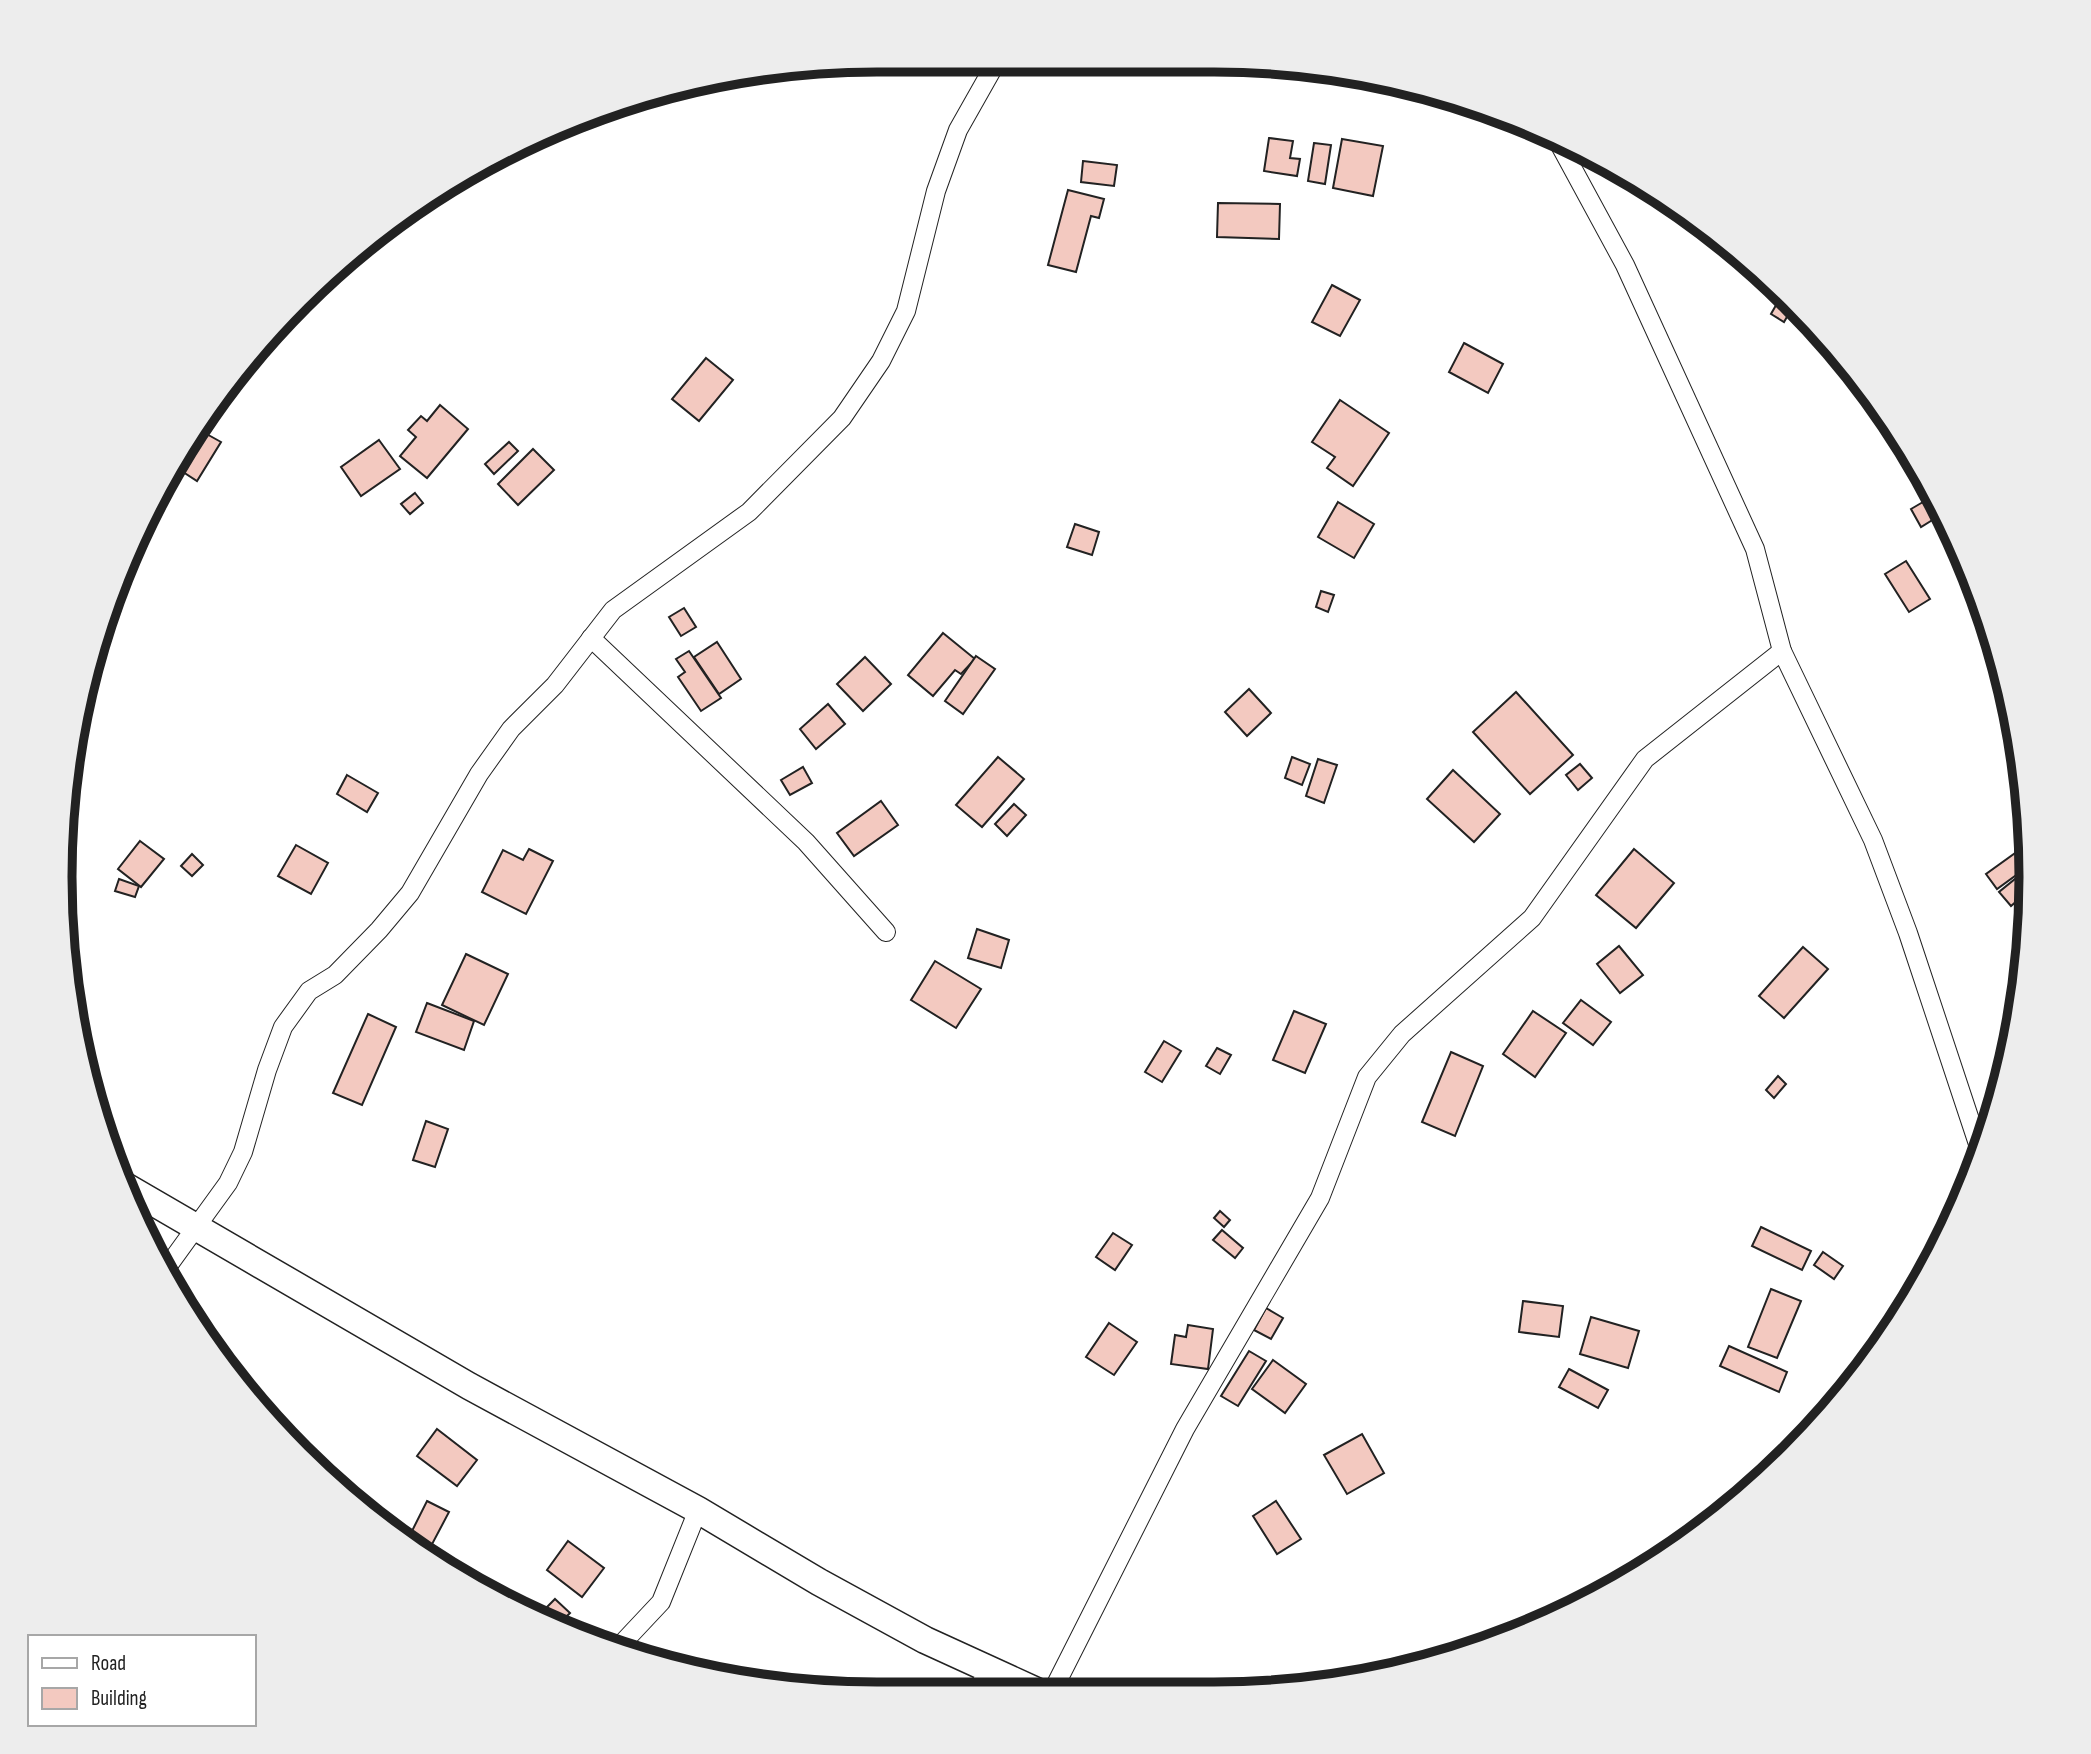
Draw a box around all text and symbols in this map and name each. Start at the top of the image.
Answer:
legend [28,1635,256,1726]
text: Road [91,1651,126,1676]
text: Building [91,1686,147,1711]

